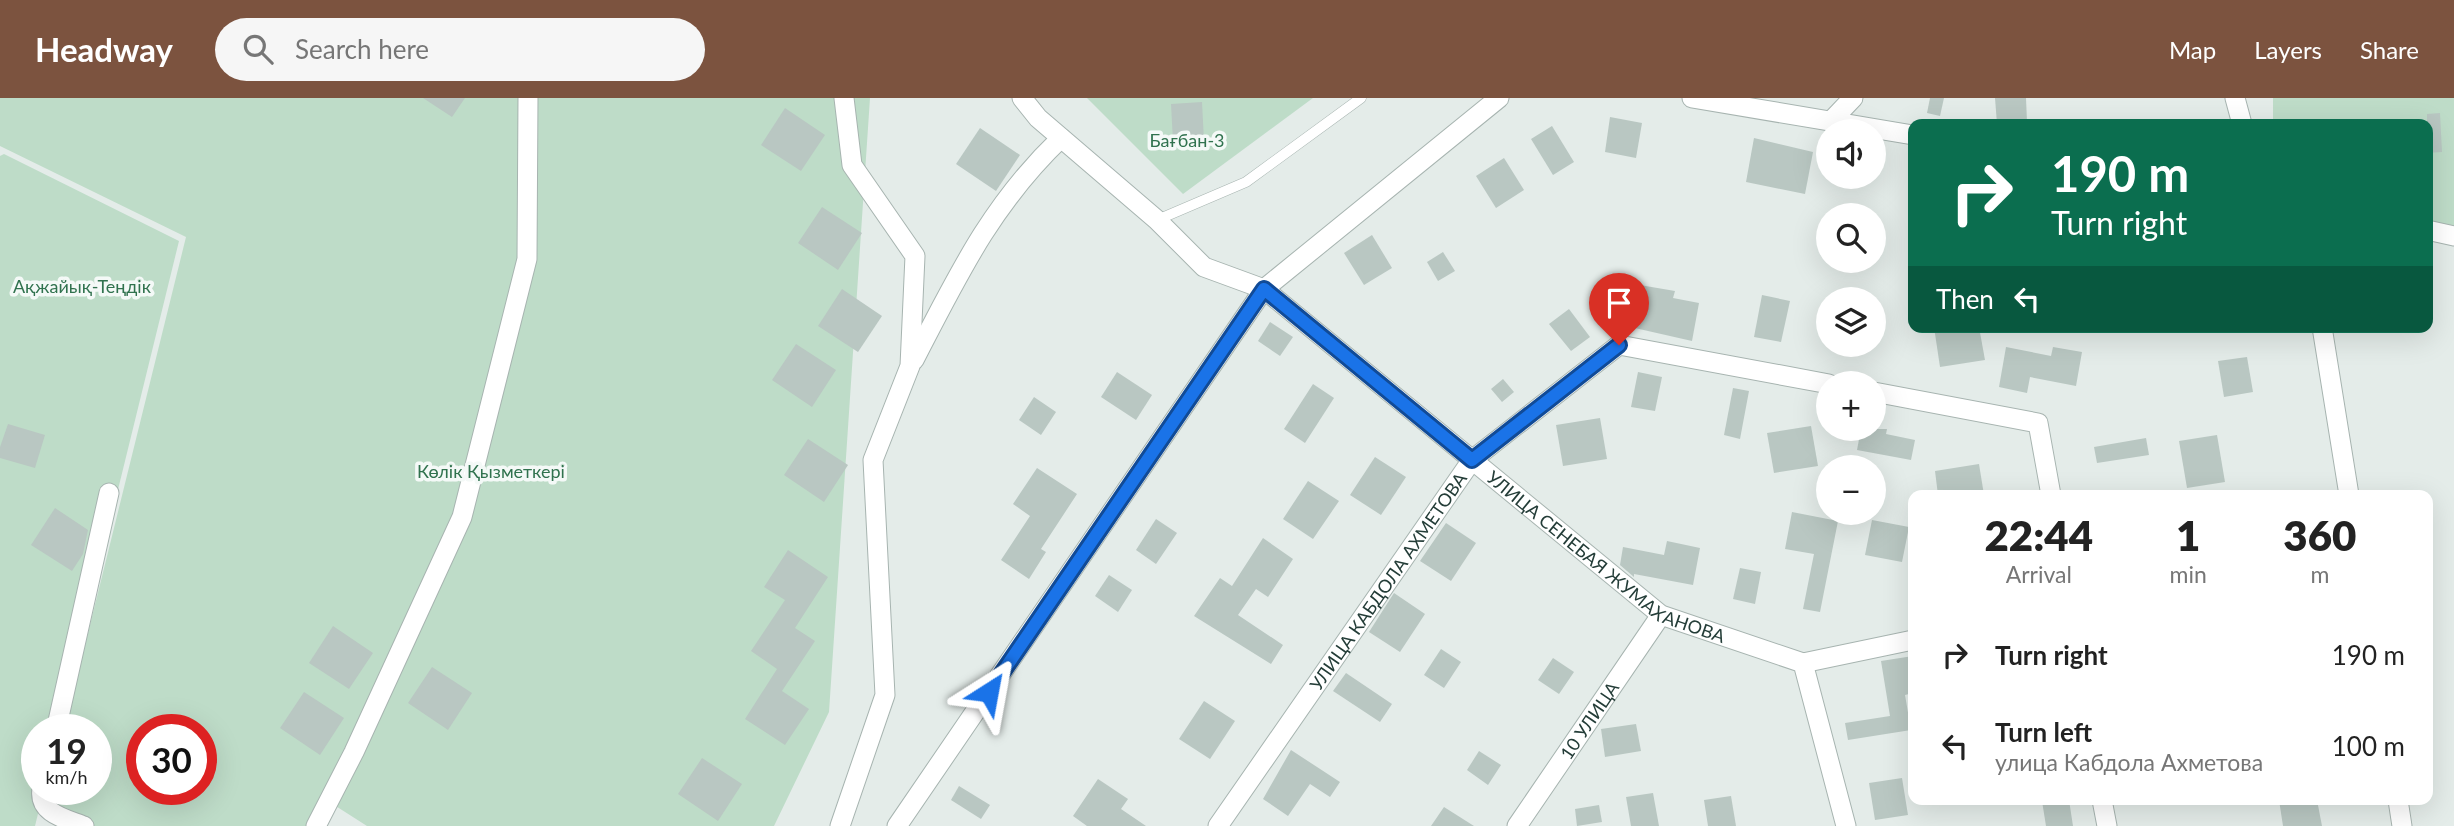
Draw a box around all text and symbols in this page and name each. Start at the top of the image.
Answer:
search box [215,18,705,81]
text: Headway [35,29,173,69]
icon: search [239,30,277,68]
text: Search here [295,33,429,65]
text: Map [2169,35,2216,64]
text: Layers [2254,35,2322,64]
text: Share [2360,35,2419,64]
map controls [1816,119,1886,525]
button: sound [1816,119,1886,189]
park label: Бағбан-3 [1149,129,1225,151]
text: 190 m [2051,144,2189,202]
icon: right [1936,147,2027,238]
button: search [1816,203,1886,273]
text: Turn right [2051,203,2187,242]
pin [1589,273,1649,345]
park label: Ақжайық-Теңдік [13,275,152,297]
icon: left [2008,280,2046,318]
text: Then [1936,283,1994,315]
icon: arrive [1600,284,1638,322]
button: layers [1816,287,1886,357]
button: + [1816,371,1886,441]
button: − [1816,455,1886,525]
park label: Көлік Қызметкері [417,460,565,482]
street label: УЛИЦА СЕНЕБАЯ ЖУМАХАНОВА [1483,466,1729,647]
street label: УЛИЦА КАБДОЛА АХМЕТОВА [1305,467,1472,694]
text: 22:44 [1985,510,2093,560]
text: 1 [2176,510,2200,560]
text: 360 [2283,510,2356,560]
text: Arrival [2006,560,2072,588]
text: min [2170,560,2207,588]
text: m [2310,560,2329,588]
icon: right [1936,636,1974,674]
text: Turn right [1995,639,2108,671]
text: 190 m [2332,639,2405,671]
position arrow [952,655,1026,729]
street label: 10 УЛИЦА [1555,677,1624,763]
speed limit sign: 30 [126,714,217,805]
text: Turn left [1995,716,2092,748]
icon: left [1936,727,1974,765]
text: 19 [46,729,87,771]
text: 100 m [2332,730,2405,762]
text: улица Кабдола Ахметова [1995,748,2263,776]
text: km/h [45,766,88,788]

